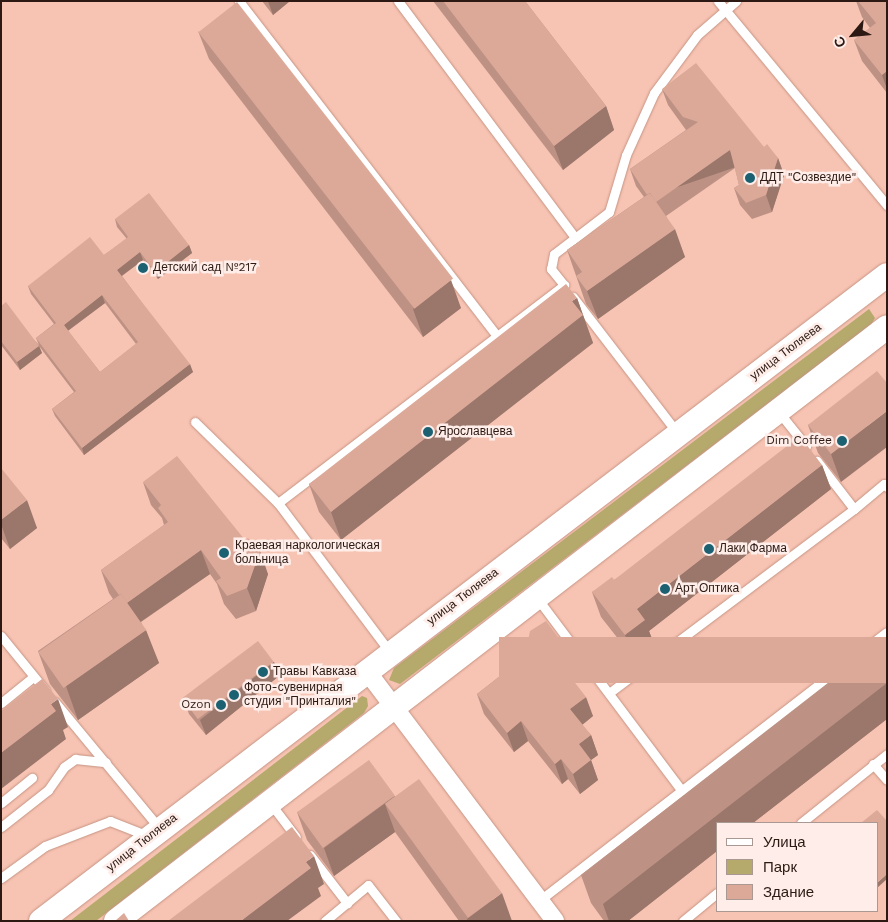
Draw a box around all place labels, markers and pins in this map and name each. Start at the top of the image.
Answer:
place label: ДДТ "Созвездие" [760,171,856,185]
marker: ДДТ "Созвездие" [744,172,756,184]
place label: Детский сад №217 [153,261,257,275]
marker: Детский сад №217 [137,262,149,274]
place label: Ярославцева [438,425,512,439]
marker: Ярославцева [422,426,434,438]
place label: Dim Coffee [766,434,832,448]
marker: Dim Coffee [836,435,848,447]
place label: Краевая наркологическая больница [235,539,380,567]
place label: Лаки Фарма [719,542,787,556]
marker: Лаки Фарма [703,543,715,555]
marker: Краевая наркологическая больница [217,546,231,560]
place label: Арт Оптика [675,582,739,596]
marker: Арт Оптика [659,583,671,595]
place label: Травы Кавказа [273,665,356,679]
marker: Травы Кавказа [257,666,269,678]
place label: Фото-сувенирная студия "Принталия" [244,681,356,709]
marker: Фото-сувенирная студия "Принталия" [228,689,240,701]
place label: Ozon [181,698,211,712]
marker: Ozon [215,699,227,711]

